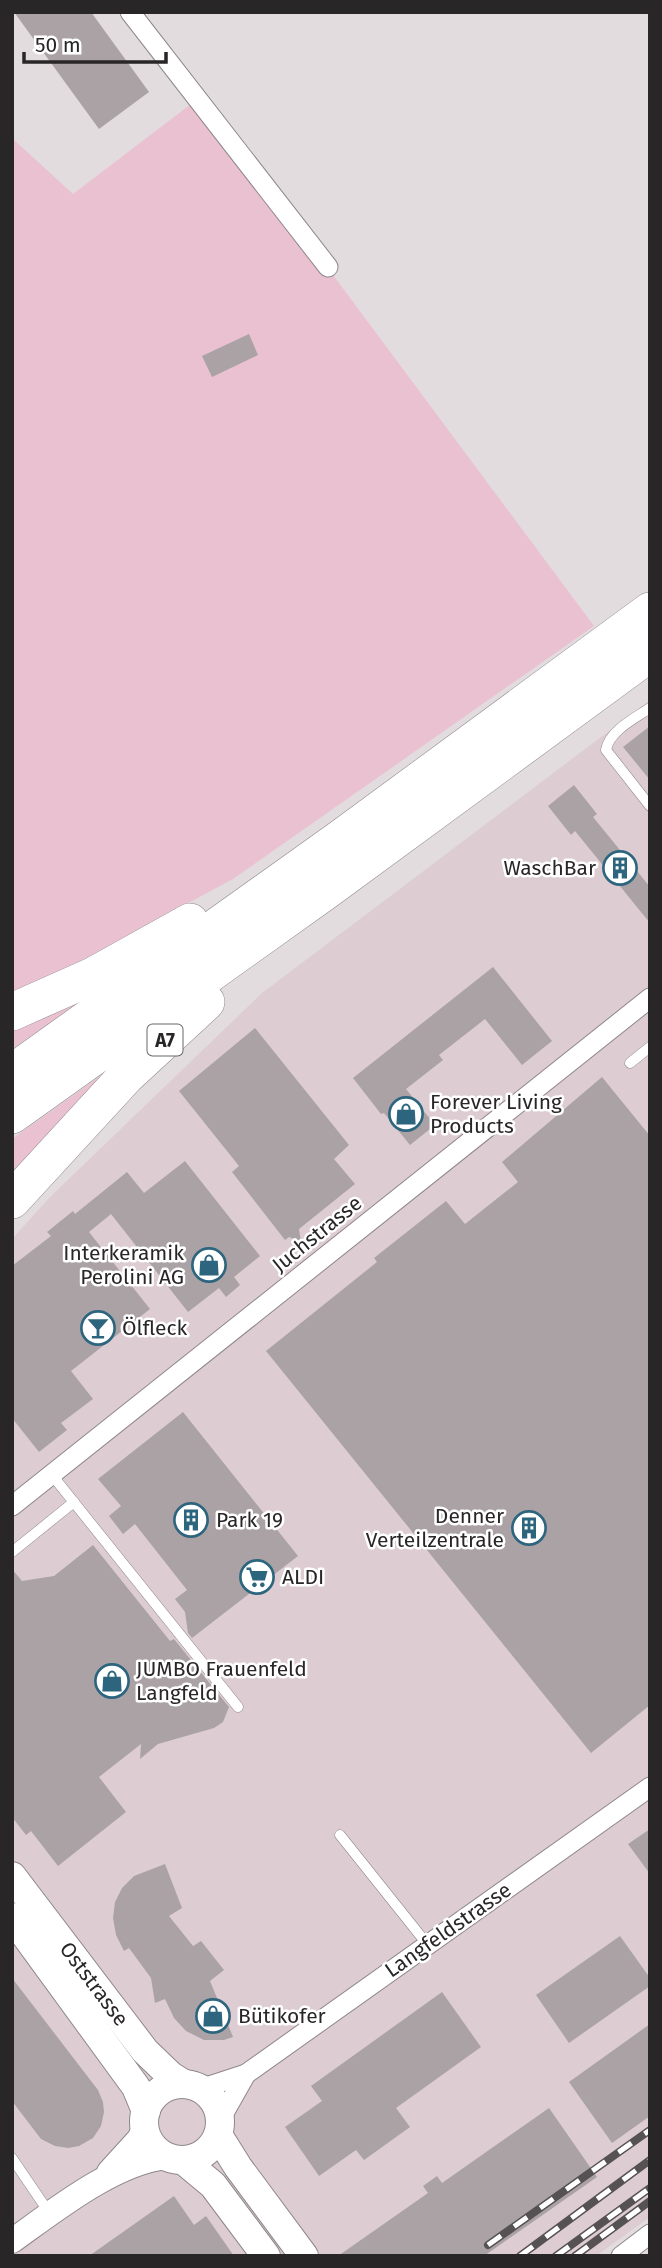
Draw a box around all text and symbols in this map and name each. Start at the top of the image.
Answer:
scale bar [24,21,166,65]
text: 50 m [35,32,81,58]
building icon: WaschBar [601,849,639,887]
place label: WaschBar [504,855,596,881]
road number: A7 [148,1024,182,1056]
place label: Forever Living Products [430,1089,562,1139]
shop icon: Forever Living Products [387,1095,425,1133]
street label: Juchstrasse [267,1190,367,1278]
place label: Interkeramik Perolini AG [63,1240,184,1290]
shop icon: Interkeramik Perolini AG [190,1246,228,1284]
bar icon: Ölfleck [79,1309,117,1347]
place label: Ölfleck [122,1315,187,1341]
building icon: Park 19 [172,1501,210,1539]
place label: Denner Verteilzentrale [366,1503,504,1553]
place label: Park 19 [216,1507,283,1533]
building icon: Denner Verteilzentrale [510,1509,548,1547]
supermarket icon: ALDI [238,1558,276,1596]
place label: ALDI [282,1564,324,1590]
place label: JUMBO Frauenfeld Langfeld [136,1656,307,1706]
shop icon: JUMBO Frauenfeld Langfeld [93,1662,131,1700]
street label: Langfeldstrasse [380,1877,516,1983]
street label: Oststrasse [54,1937,134,2031]
shop icon: Bütikofer [194,1997,232,2035]
place label: Bütikofer [238,2003,326,2029]

